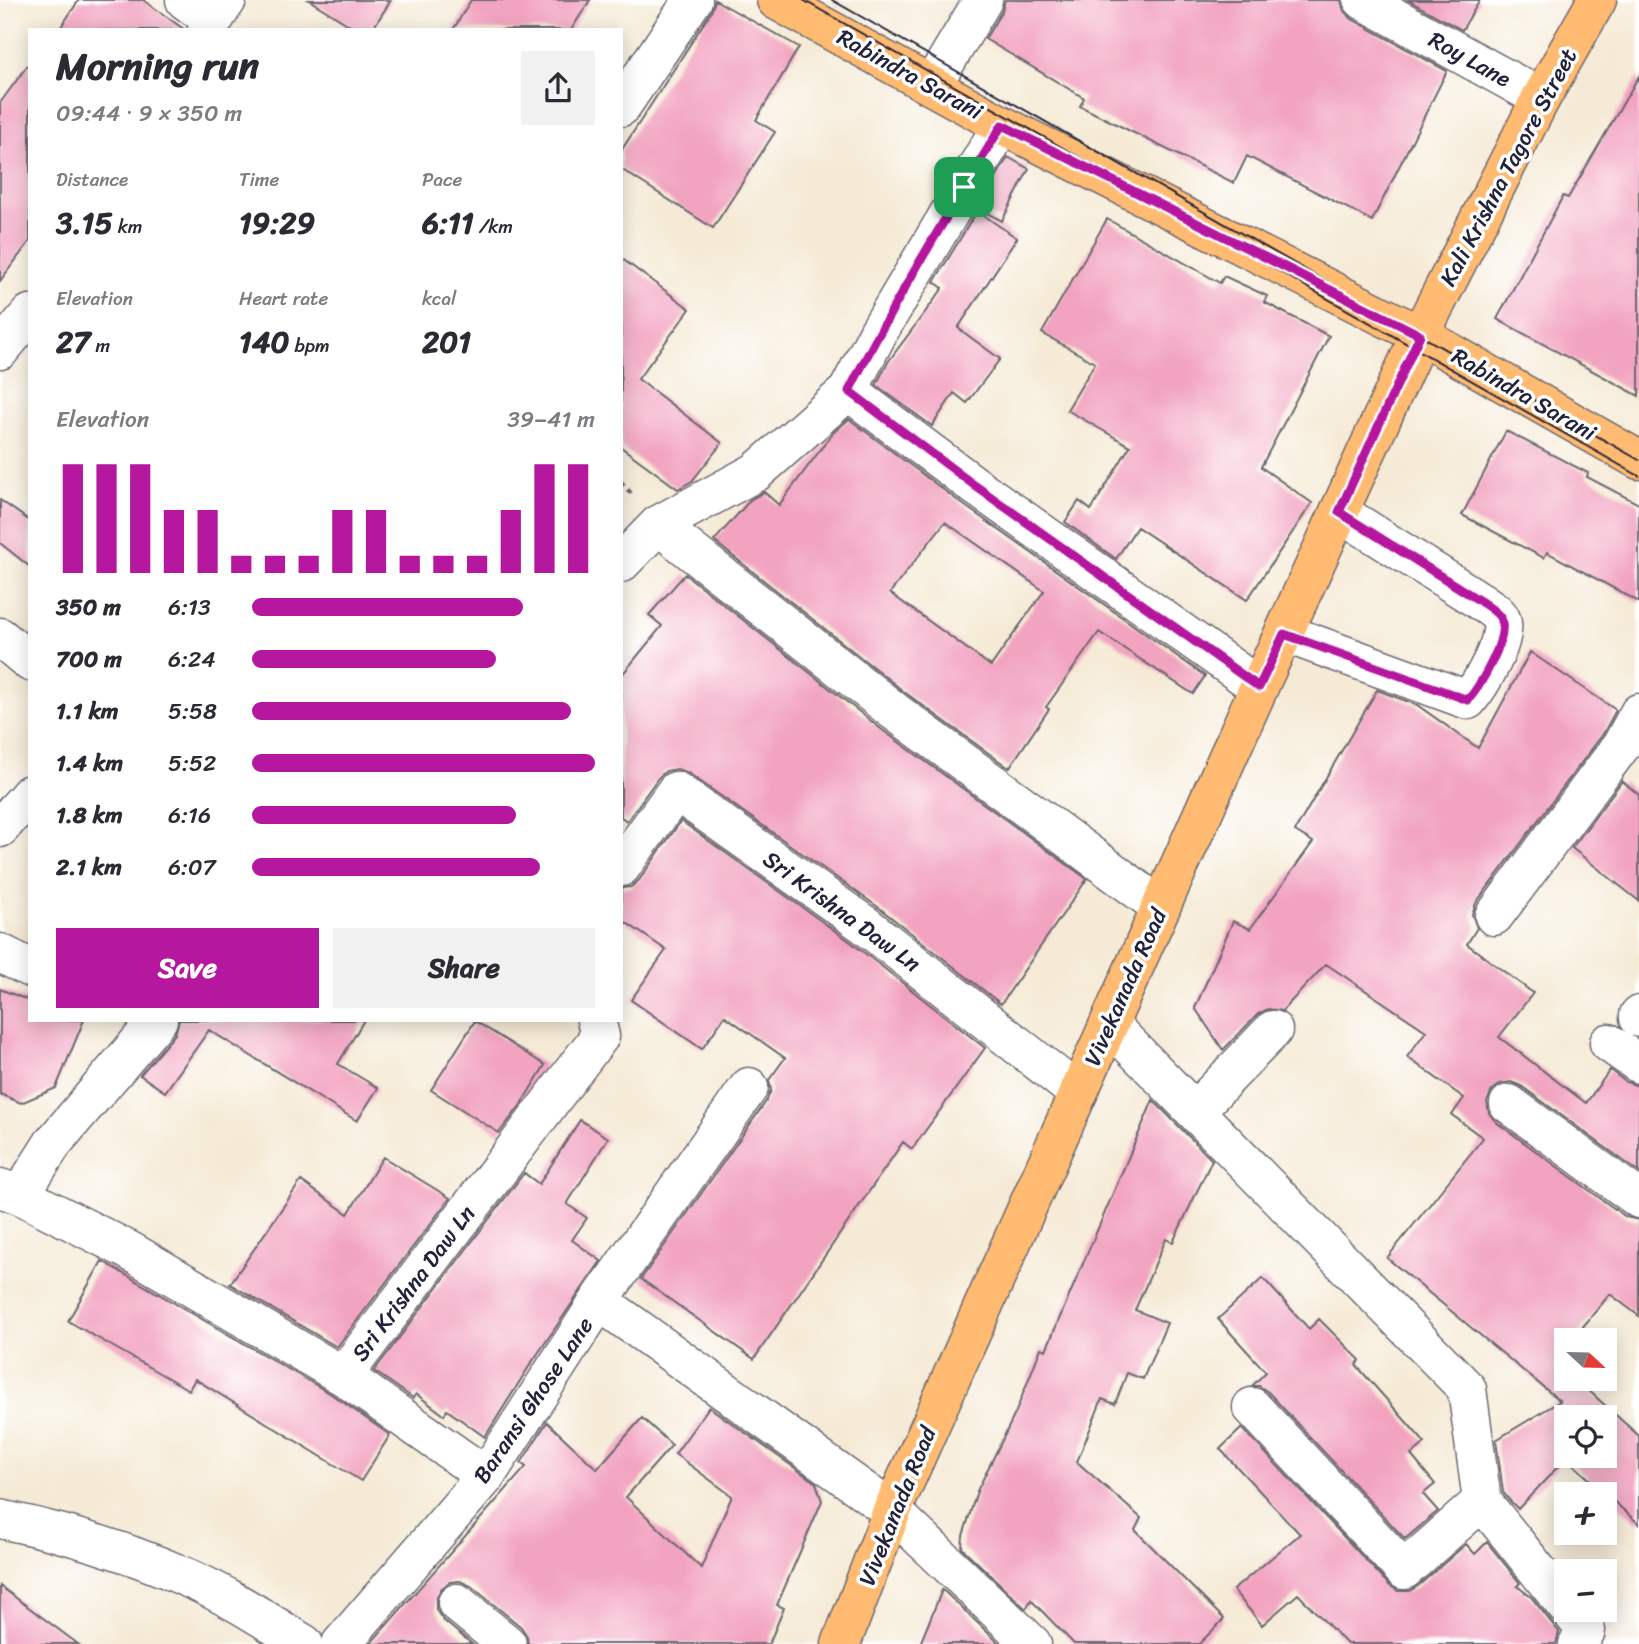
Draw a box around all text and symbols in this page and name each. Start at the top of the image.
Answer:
street label: Rabindra Sarani [829,17,991,132]
street label: Roy Lane [1421,20,1519,99]
text: Morning run [56,33,259,100]
street label: Kali Krishna Tagore Street [1428,41,1589,294]
button: share [521,51,595,125]
text: 09:44 · 9 × 350 m [56,93,242,134]
pin [934,157,994,217]
text: Distance [56,163,128,196]
text: Time [239,163,279,196]
text: Pace [422,163,462,196]
icon: arrive [945,168,983,206]
text: 3.15 [56,196,113,250]
text: 19:29 [239,196,315,250]
text: 6:11 [422,196,474,250]
text: km [113,210,142,243]
text: /km [474,210,513,243]
text: Elevation [56,282,133,315]
text: Heart rate [239,282,328,315]
text: kcal [422,282,457,315]
text: 27 [56,315,90,369]
text: 140 [239,315,290,369]
text: 201 [422,315,471,369]
text: m [90,329,110,362]
text: bpm [290,329,330,362]
street label: Rabindra Sarani [1443,336,1605,453]
text: Elevation [56,399,149,440]
text: 39–41 m [507,399,595,440]
text: 350 m [56,587,121,628]
text: 6:13 [168,587,211,628]
text: 700 m [56,639,122,680]
text: 6:24 [168,639,216,680]
text: 1.1 km [56,691,119,732]
text: 5:58 [168,691,217,732]
text: 1.4 km [56,743,123,784]
text: 5:52 [168,743,216,784]
text: 1.8 km [56,795,123,836]
text: 6:16 [168,795,211,836]
street label: Sri Krishna Daw Ln [754,840,930,983]
text: 2.1 km [56,847,122,888]
text: 6:07 [168,847,216,888]
street label: Vivekanada Road [1072,900,1179,1073]
button: Save [56,928,319,1008]
button: Share [333,928,595,1008]
street label: Sri Krishna Daw Ln [341,1196,486,1371]
street label: Baransi Ghose Lane [462,1308,605,1492]
north arrow [1554,1328,1617,1391]
map controls [1554,1328,1617,1622]
button: locate [1554,1405,1617,1468]
street label: Vivekanada Road [847,1418,949,1592]
button: + [1554,1482,1617,1545]
button: − [1554,1559,1617,1622]

